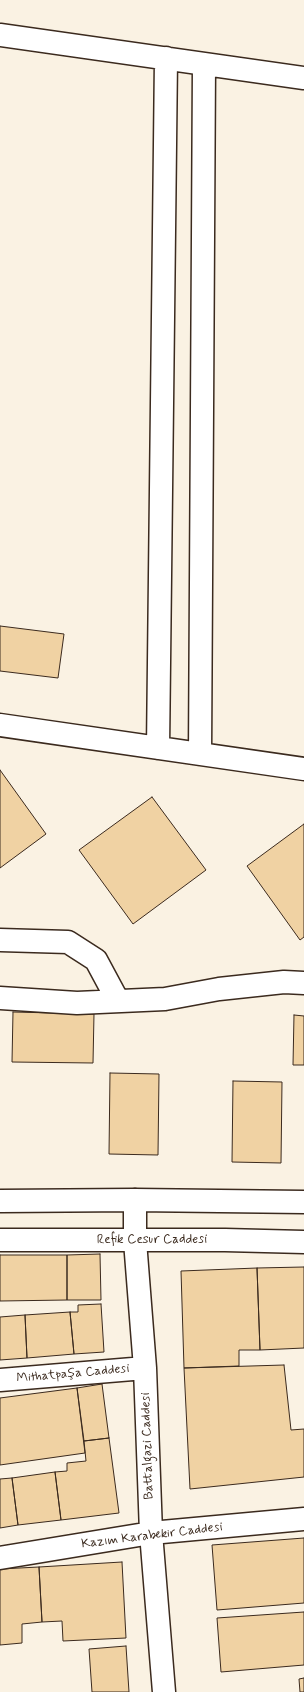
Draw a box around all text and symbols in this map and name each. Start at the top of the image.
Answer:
street label: Refik Cesur Caddesi [97,1232,207,1248]
street label: Mithatpaşa Caddesi [16,1361,130,1387]
street label: Battalgazi Caddesi [138,1392,158,1500]
street label: Kazım Karabekir Caddesi [80,1520,224,1552]

